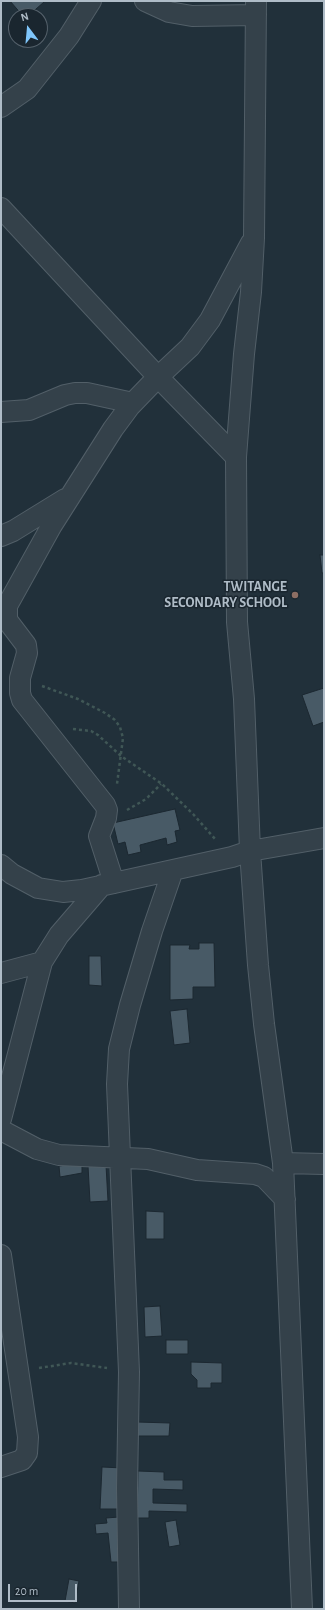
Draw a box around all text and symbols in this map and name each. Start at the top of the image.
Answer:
north arrow [8,8,48,48]
text: N [20,11,30,23]
place label: TWITANGE SECONDARY SCHOOL [164,579,287,612]
marker: TWITANGE SECONDARY SCHOOL [290,590,300,600]
scale bar [10,1576,79,1602]
text: 20 m [15,1585,38,1597]

